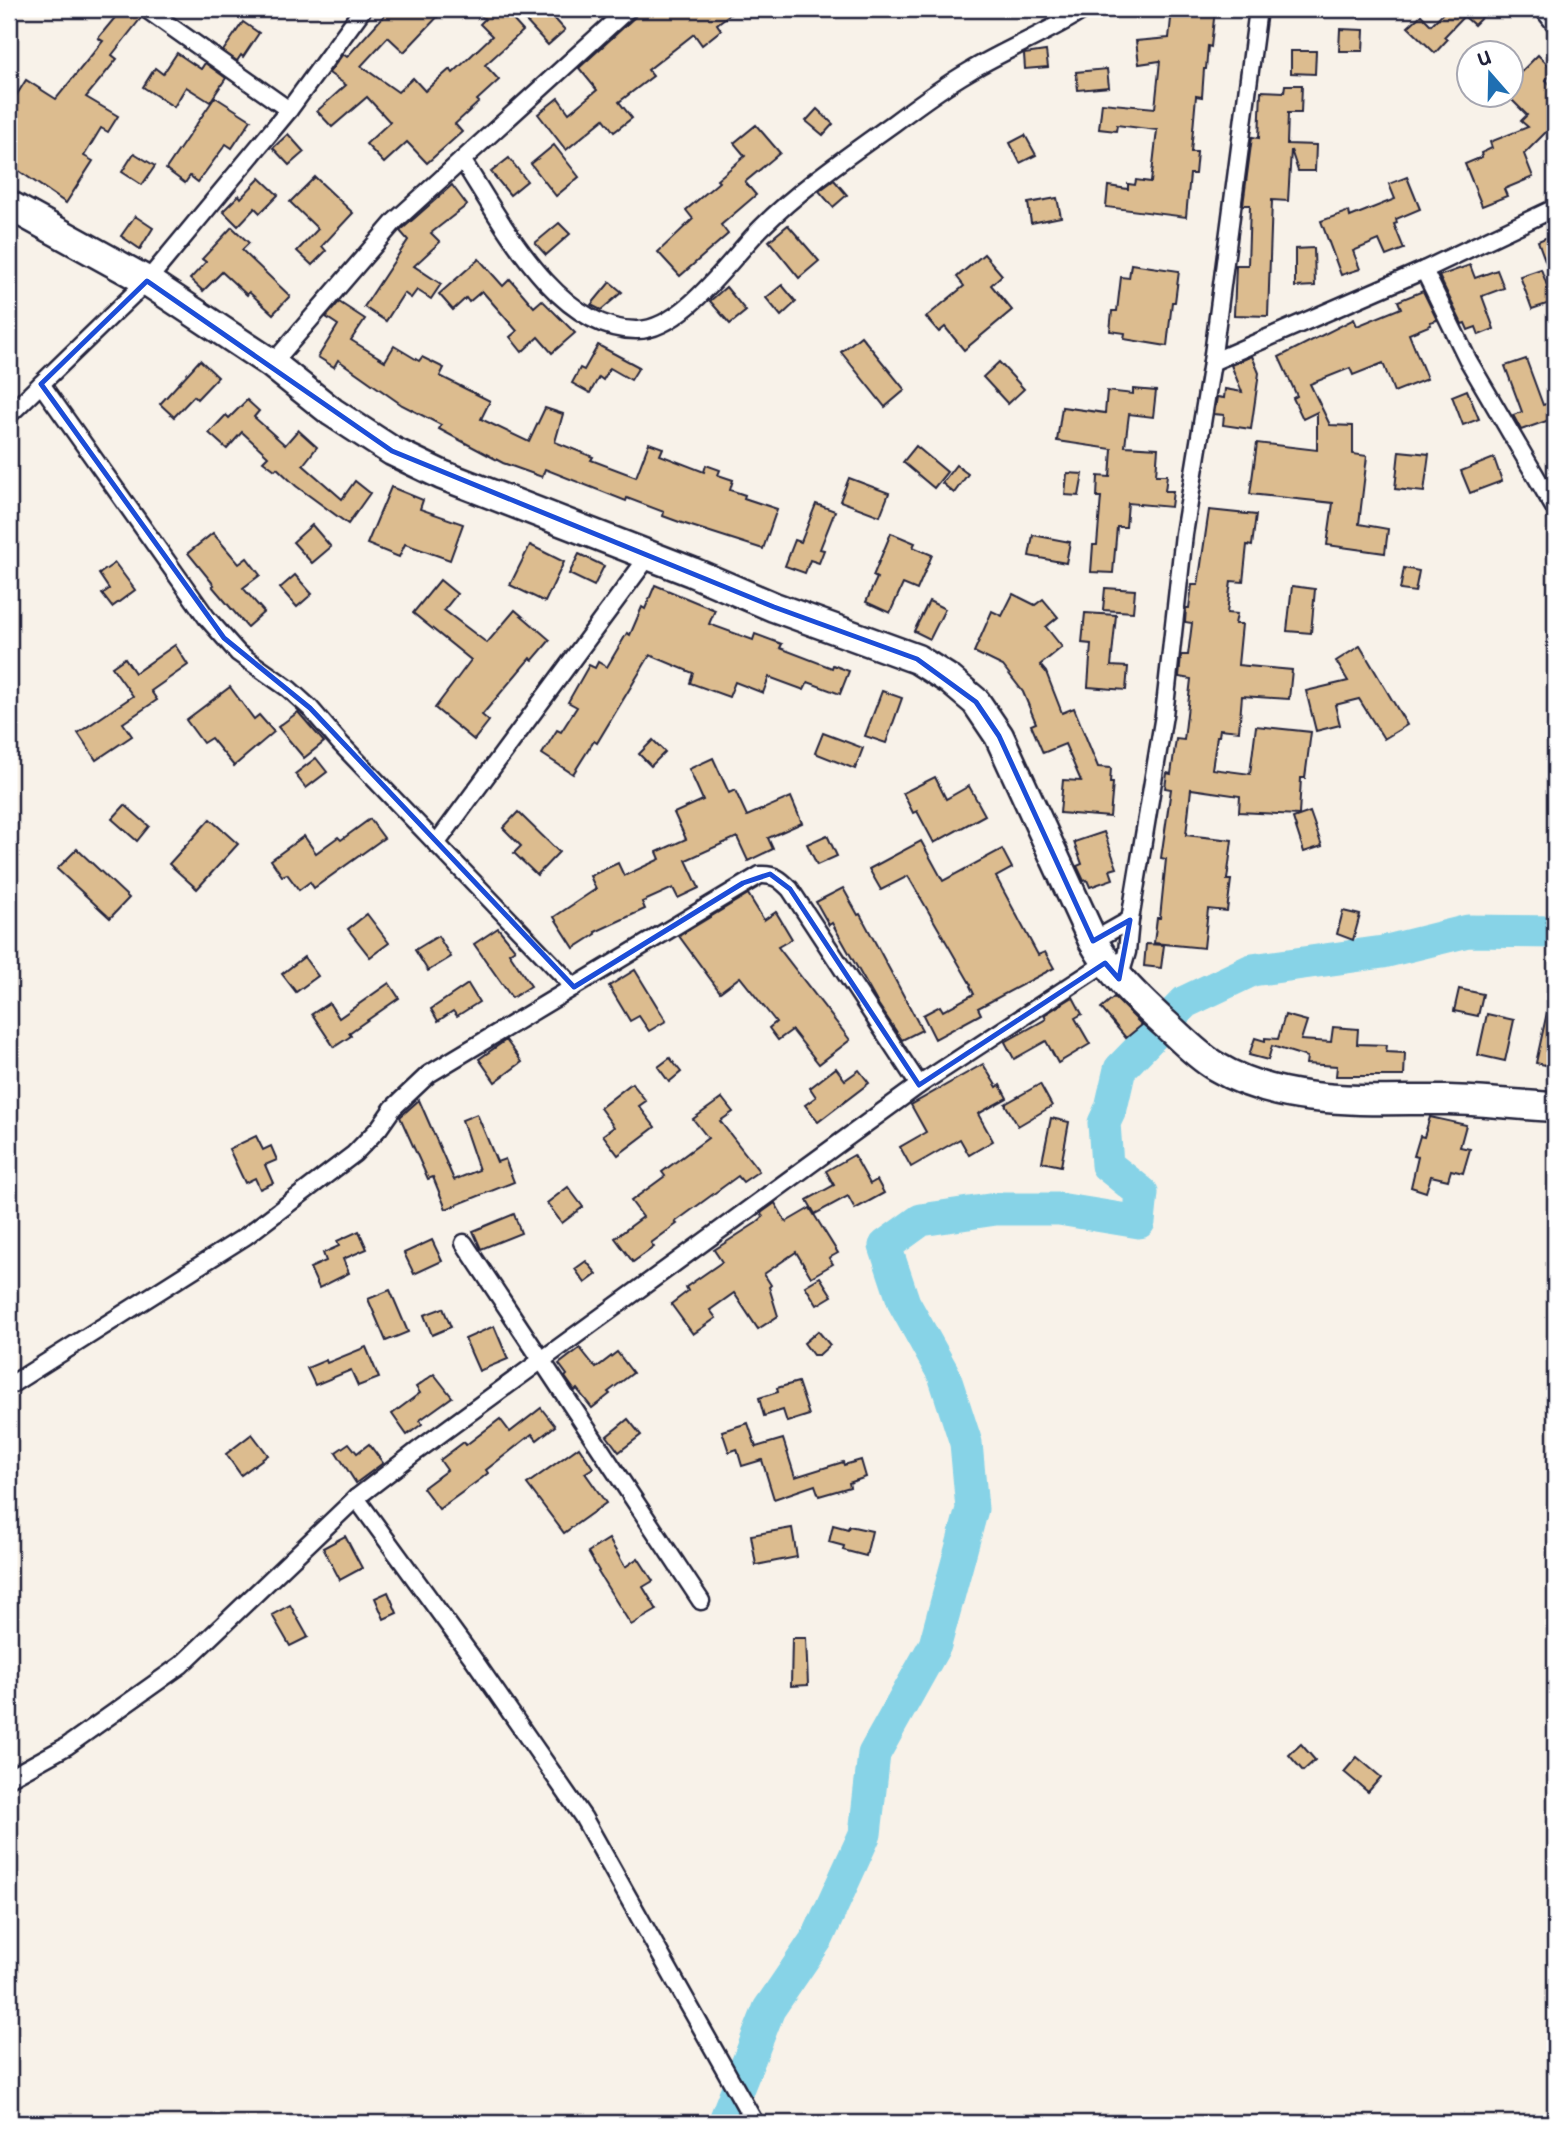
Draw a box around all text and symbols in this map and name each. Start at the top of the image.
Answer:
north arrow [1456,38,1526,108]
text: U [1473,44,1495,72]

